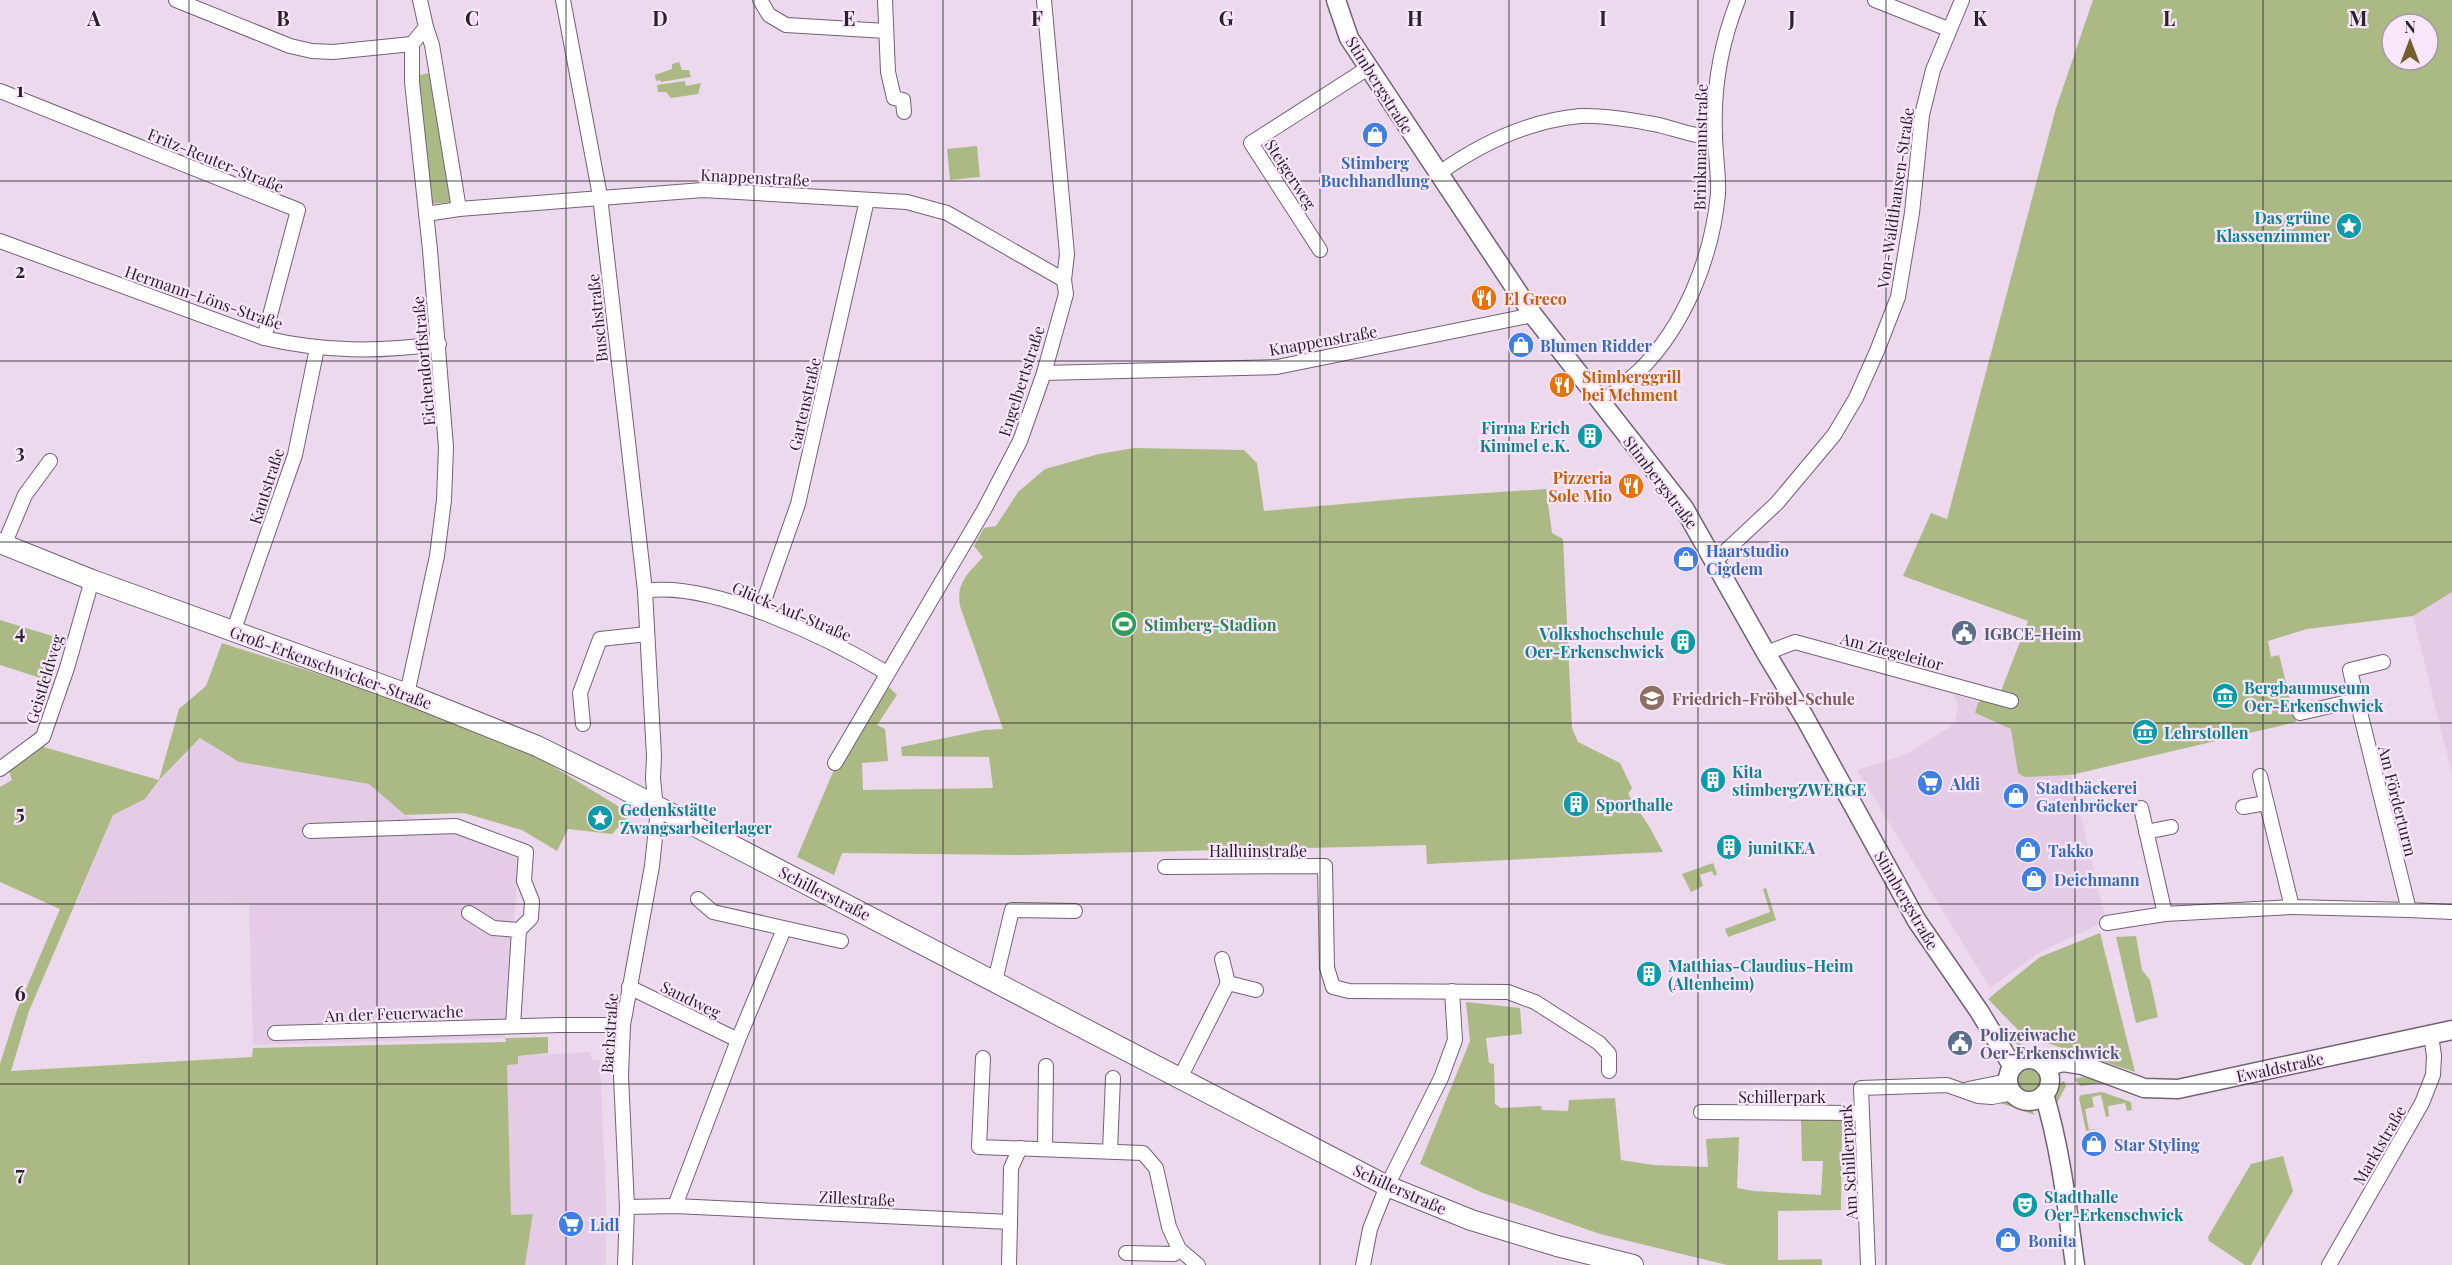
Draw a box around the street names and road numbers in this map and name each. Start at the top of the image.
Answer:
street label: Stimbergstraße [1342,32,1418,138]
street label: Brinkmannstraße [1688,83,1712,211]
street label: Von-Waldthausen-Straße [1872,106,1918,291]
street label: Fritz-Reuter-Straße [145,123,287,197]
street label: Steigerweg [1261,135,1322,213]
street label: Knappenstraße [700,164,810,190]
street label: Hermann-Löns-Straße [122,260,286,334]
street label: Buschstraße [582,273,612,363]
street label: Eichendorffstraße [407,295,439,427]
street label: Knappenstraße [1267,320,1379,360]
street label: Engelbertstraße [993,323,1049,439]
street label: Gartenstraße [783,355,825,453]
street label: Stimbergstraße [1619,431,1703,533]
street label: Kantstraße [244,445,288,527]
street label: Glück-Auf-Straße [729,576,855,646]
street label: Groß-Erkenschwicker-Straße [227,621,435,713]
street label: Am Ziegeleitor [1837,627,1946,675]
street label: Geistfeldweg [20,631,68,726]
street label: Am Förderturm [2374,742,2422,859]
street label: Halluinstraße [1209,840,1307,861]
street label: Stimbergstraße [1870,847,1944,953]
street label: Schillerstraße [776,861,874,925]
street label: Sandweg [658,975,725,1023]
street label: Bachstraße [596,992,622,1074]
street label: An der Feuerwache [323,1000,464,1026]
street label: Ewaldstraße [2234,1047,2326,1087]
street label: Schillerpark [1738,1086,1826,1107]
street label: Marktstraße [2348,1101,2410,1189]
street label: Am Schillerpark [1834,1103,1862,1221]
street label: Schillerstraße [1350,1159,1450,1219]
street label: Zillestraße [818,1186,896,1210]

